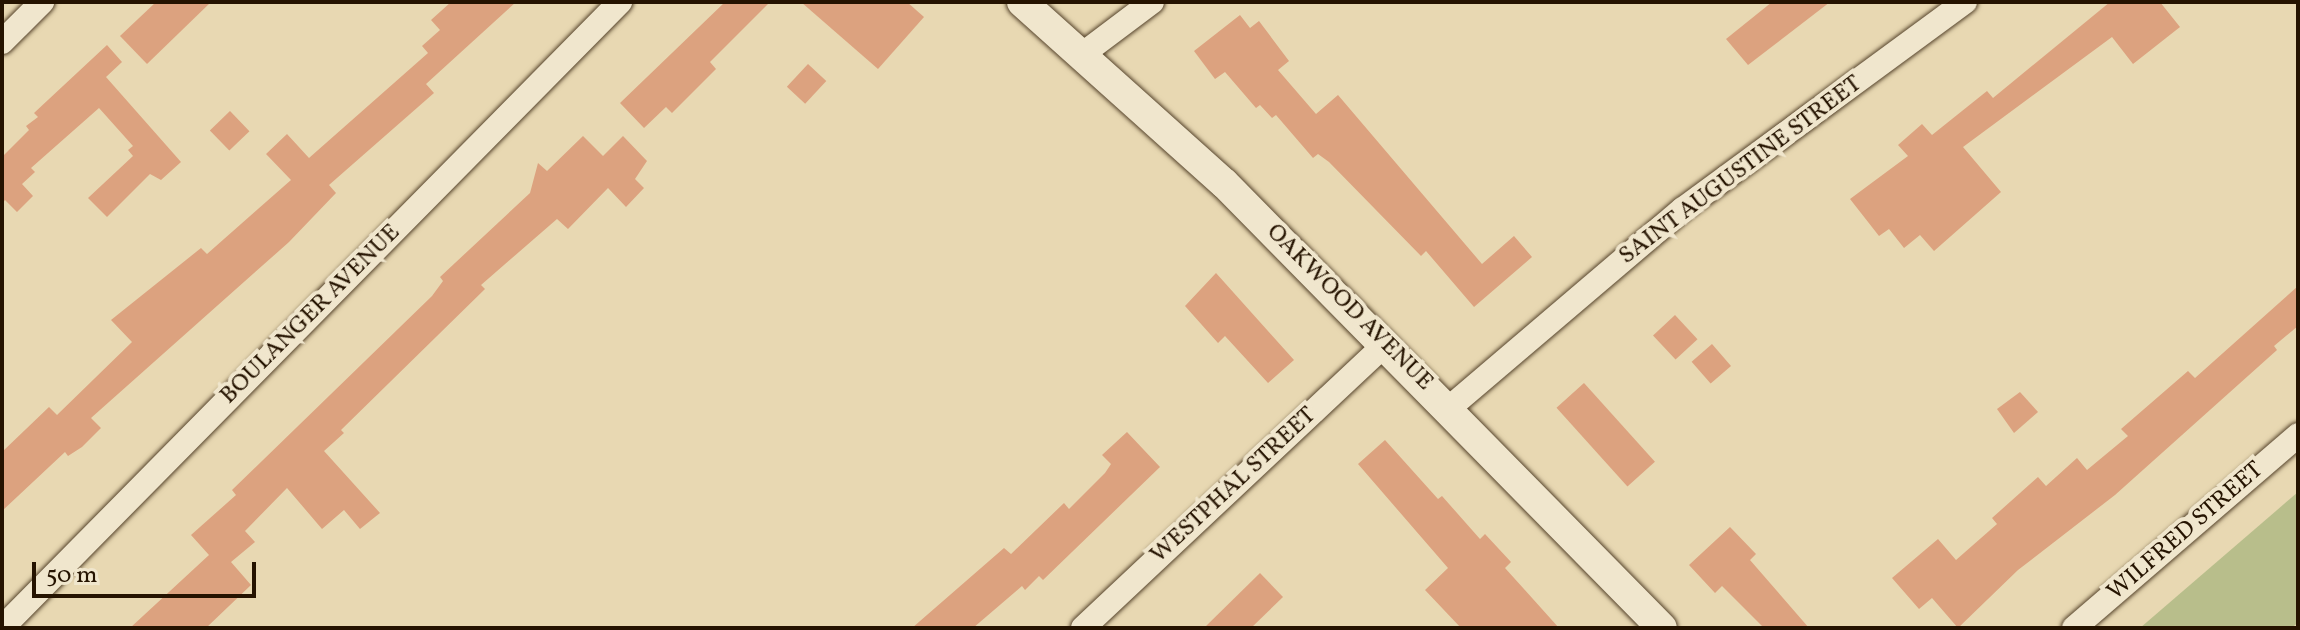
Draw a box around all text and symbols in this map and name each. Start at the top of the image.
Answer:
street label: SAINT AUGUSTINE STREET [1614,70,1868,272]
street label: BOULANGER AVENUE [215,219,407,411]
street label: OAKWOOD AVENUE [1260,219,1438,397]
street label: WESTPHAL STREET [1145,402,1323,570]
street label: WILFRED STREET [2102,456,2270,608]
scale bar [36,546,260,596]
text: 50 m [46,559,98,593]

